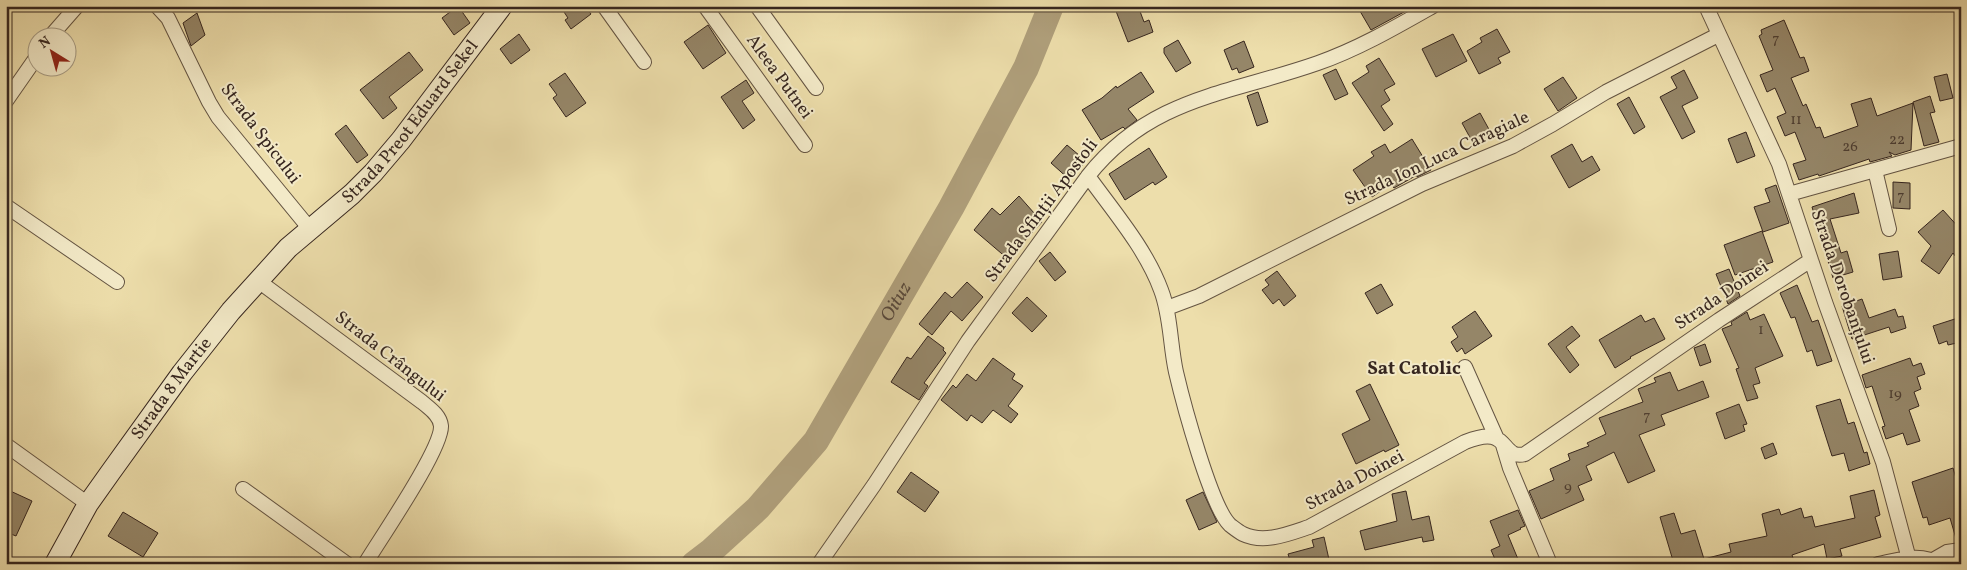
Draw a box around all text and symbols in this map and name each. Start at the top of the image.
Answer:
north arrow [28,28,78,78]
street label: Aleea Putnei [740,29,818,125]
house number: 7 [1772,29,1780,50]
text: N [35,32,55,53]
street label: Strada Preot Eduard Sekel [336,35,484,210]
street label: Strada Spicului [214,78,306,190]
street label: Strada Ion Luca Caragiale [1340,105,1534,213]
house number: 11 [1790,110,1802,131]
house number: 22 [1889,130,1905,151]
street label: Strada Sfinții Apostoli [980,134,1104,288]
house number: 26 [1842,137,1858,158]
house number: 7 [1897,186,1905,207]
street label: Strada Dorobanțului [1804,206,1880,368]
street label: Strada Doinei [1670,255,1774,337]
water label: Oituz [875,277,918,327]
street label: Strada Crângului [329,306,451,408]
house number: 1 [1758,320,1764,341]
street label: Strada 8 Martie [125,332,218,445]
district label: Sat Catolic [1367,356,1461,382]
house number: 19 [1888,384,1902,405]
house number: 7 [1643,406,1651,427]
street label: Strada Doinei [1301,445,1409,517]
house number: 9 [1564,477,1572,498]

